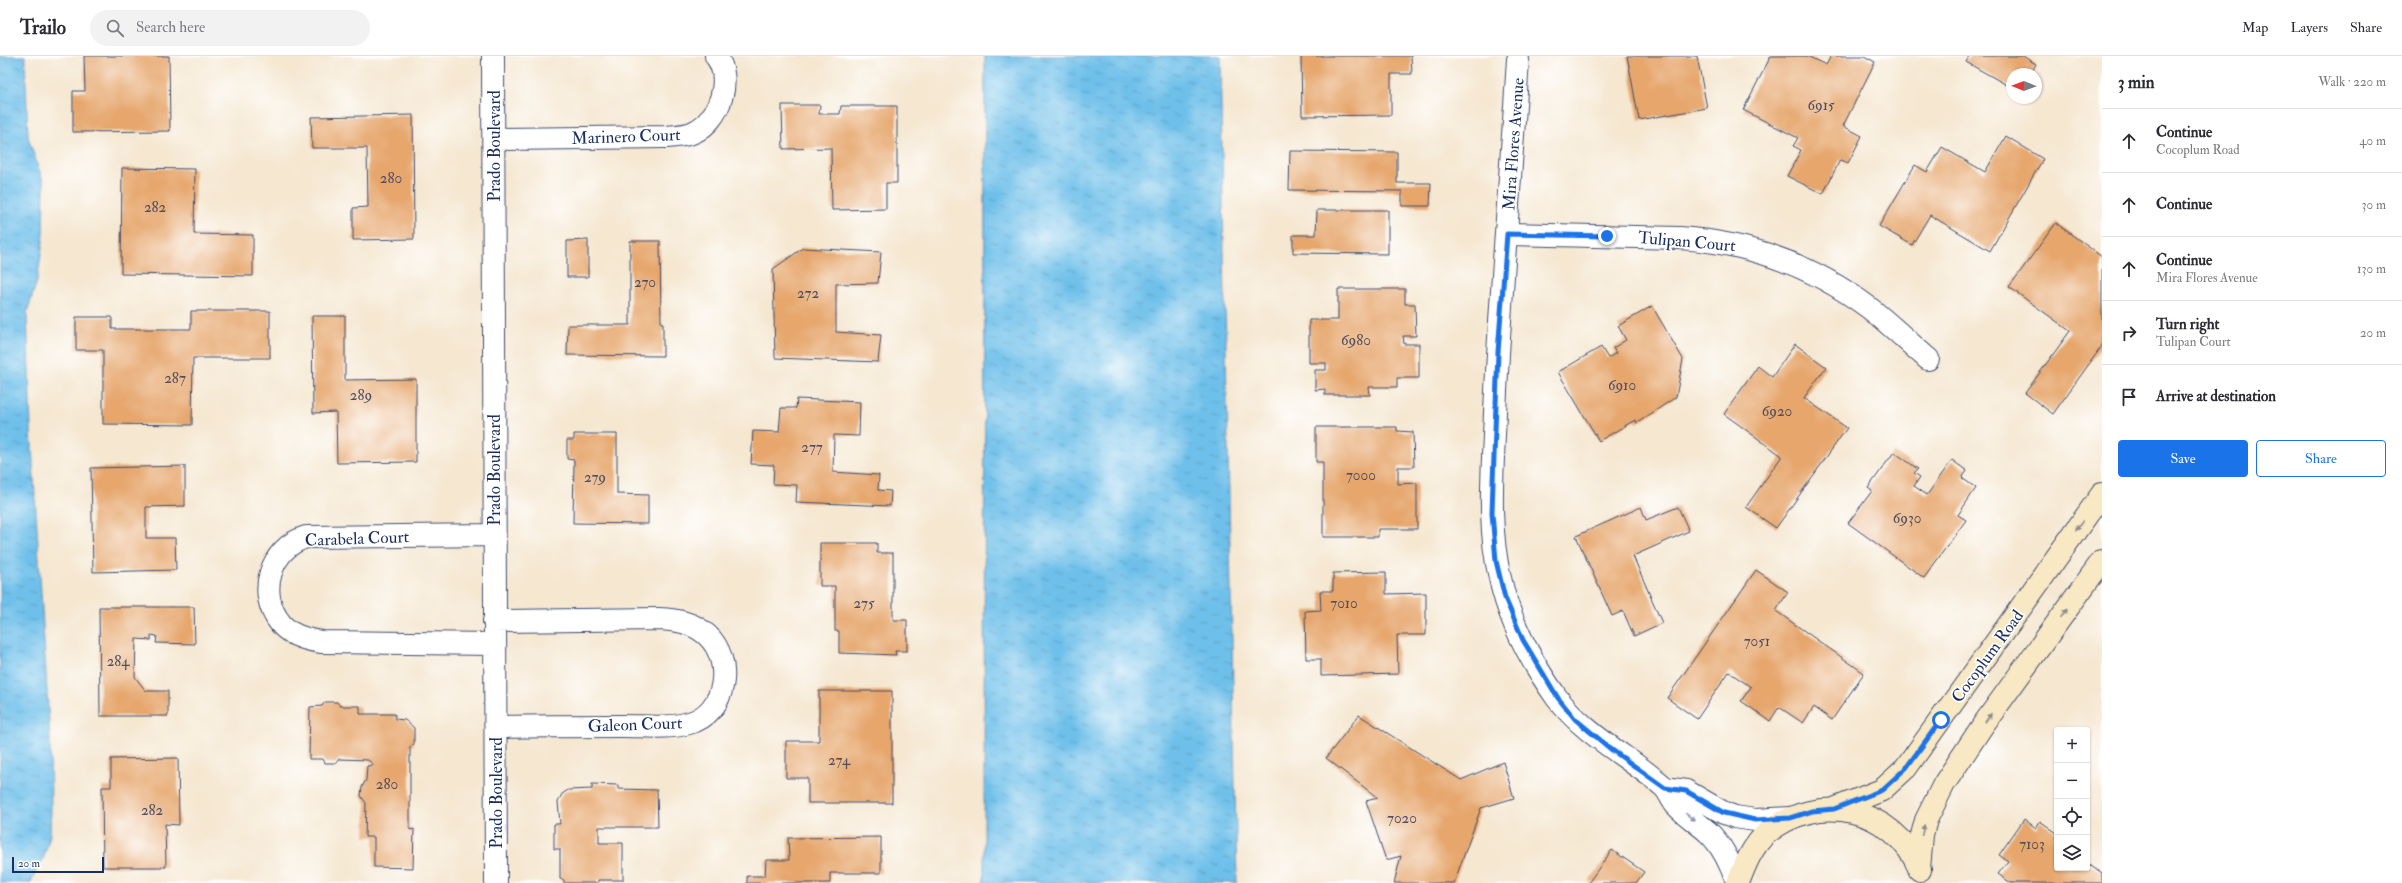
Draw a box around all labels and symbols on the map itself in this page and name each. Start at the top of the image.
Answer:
north arrow [2006,68,2042,104]
street label: Mira Flores Avenue [1498,77,1529,211]
street label: Prado Boulevard [484,90,505,202]
house number: 6915 [1807,96,1835,115]
street label: Marinero Court [571,124,682,149]
house number: 280 [380,169,402,188]
house number: 282 [144,198,167,217]
route end [1598,227,1616,245]
street label: Tulipan Court [1637,227,1737,257]
house number: 270 [634,273,656,292]
house number: 272 [797,284,819,303]
house number: 6980 [1341,331,1371,350]
house number: 287 [164,369,186,388]
house number: 6910 [1608,376,1636,395]
house number: 289 [350,386,372,405]
house number: 6920 [1762,402,1792,421]
street label: Prado Boulevard [484,414,505,526]
house number: 277 [801,438,823,457]
house number: 7000 [1346,466,1376,485]
house number: 279 [584,468,606,487]
house number: 6930 [1893,509,1921,528]
one-way arrow [2075,521,2083,531]
street label: Carabela Court [305,526,410,551]
house number: 275 [853,594,875,613]
house number: 7010 [1330,594,1358,613]
street label: Cocoplum Road [1947,605,2029,707]
one-way arrow [2060,607,2068,618]
house number: 7051 [1744,632,1770,651]
house number: 284 [107,652,130,671]
route start [1932,711,1950,729]
street label: Galeon Court [587,712,683,737]
one-way arrow [1984,713,1992,723]
street label: Prado Boulevard [486,737,507,849]
house number: 274 [828,751,851,770]
house number: 280 [376,775,398,794]
house number: 282 [141,801,164,820]
house number: 7020 [1387,809,1417,828]
one-way arrow [1685,812,1695,821]
one-way arrow [1921,824,1927,836]
house number: 7103 [2019,835,2045,854]
scale bar [12,855,104,874]

